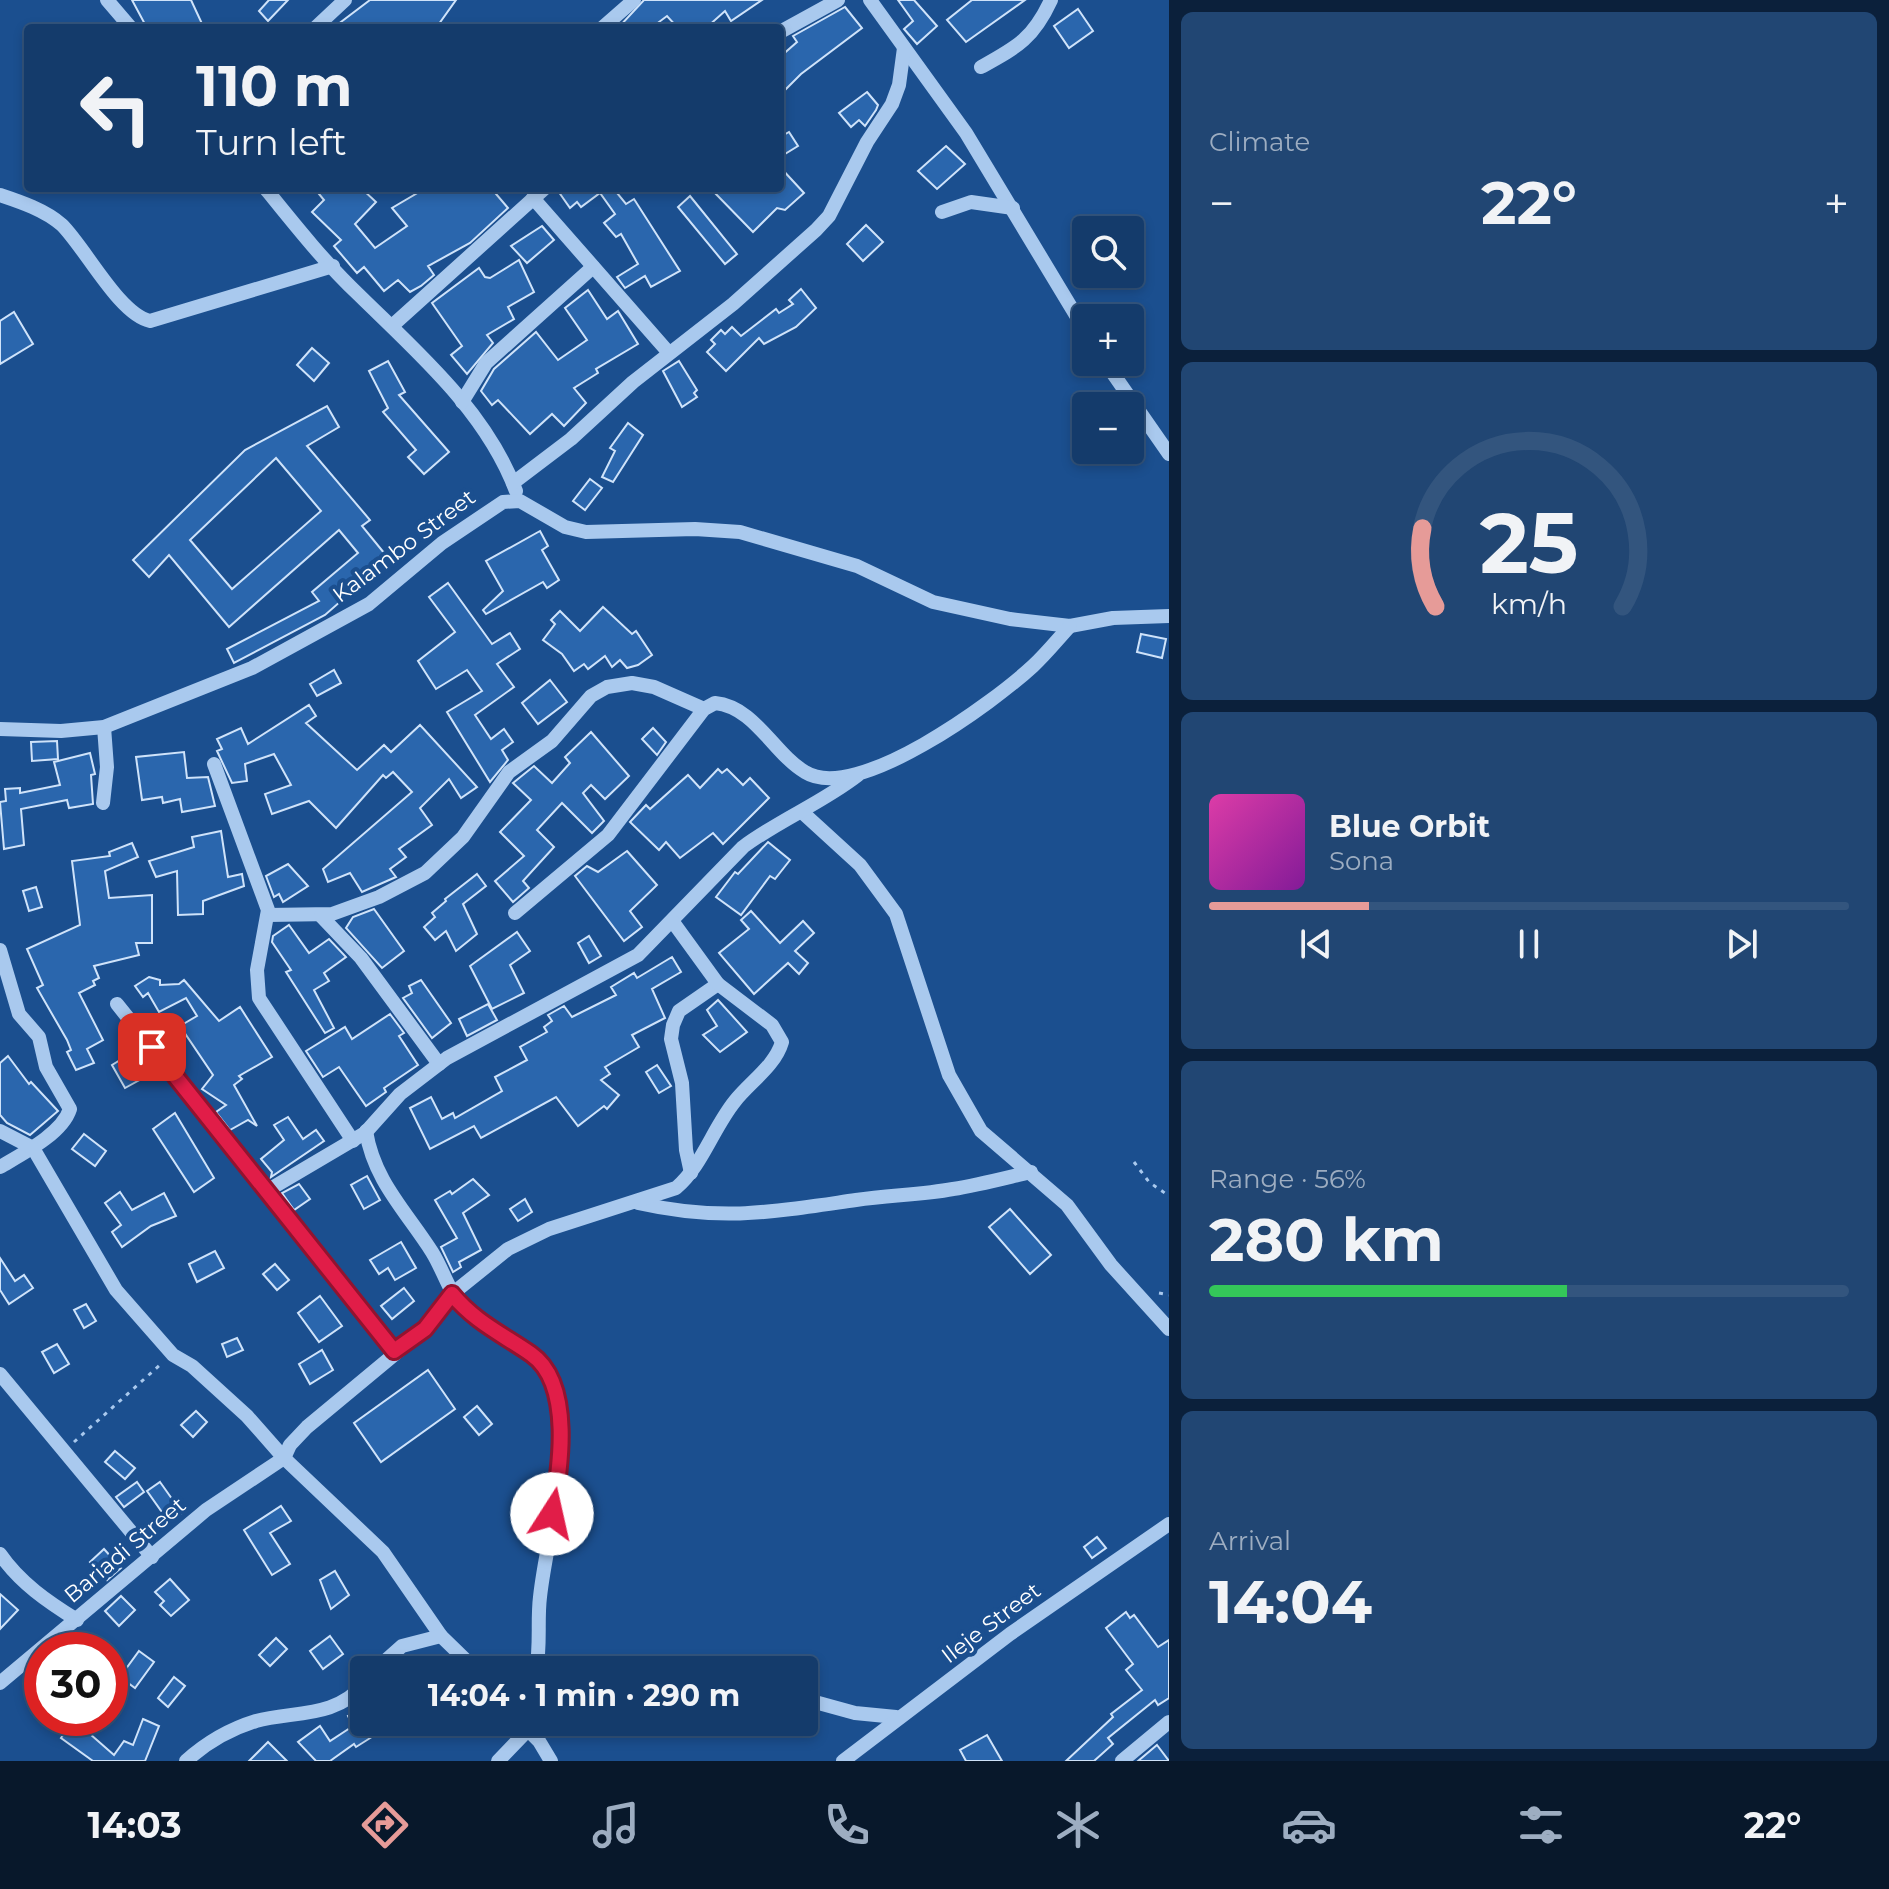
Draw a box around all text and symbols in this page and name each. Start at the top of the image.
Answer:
text: 110 m [196,52,353,120]
icon: left [64,56,168,160]
text: Turn left [196,120,347,164]
text: Climate [1209,126,1310,158]
text: 22° [1481,166,1577,239]
text: − [1209,176,1234,230]
text: + [1824,176,1849,230]
map controls [1072,216,1144,464]
button: search [1072,216,1144,288]
button: + [1072,304,1144,376]
button: − [1072,392,1144,464]
street label: Kalambo Street [327,484,481,608]
text: 25 [1480,491,1578,593]
text: km/h [1491,586,1567,621]
text: Blue Orbit [1329,808,1490,845]
text: Sona [1329,845,1394,877]
icon: previous [1294,922,1338,966]
icon: pause [1507,922,1551,966]
icon: next [1720,922,1764,966]
pin [118,1013,186,1081]
icon: arrive [130,1025,174,1069]
text: Range · 56% [1209,1163,1366,1195]
text: 280 km [1209,1203,1444,1276]
position arrow [510,1472,594,1556]
street label: Bariadi Street [59,1491,191,1609]
text: Arrival [1209,1525,1291,1557]
text: 14:04 [1209,1565,1372,1638]
street label: Ileje Street [936,1577,1046,1669]
speed limit sign: 30 [24,1632,128,1736]
text: 14:04 · 1 min · 290 m [428,1677,740,1714]
icon: directions [357,1797,413,1853]
icon: music [588,1797,644,1853]
icon: phone [819,1797,875,1853]
icon: climate [1050,1797,1106,1853]
icon: car [1281,1797,1337,1853]
icon: filters [1513,1797,1569,1853]
text: 14:03 [88,1803,182,1847]
text: 22° [1744,1803,1801,1847]

